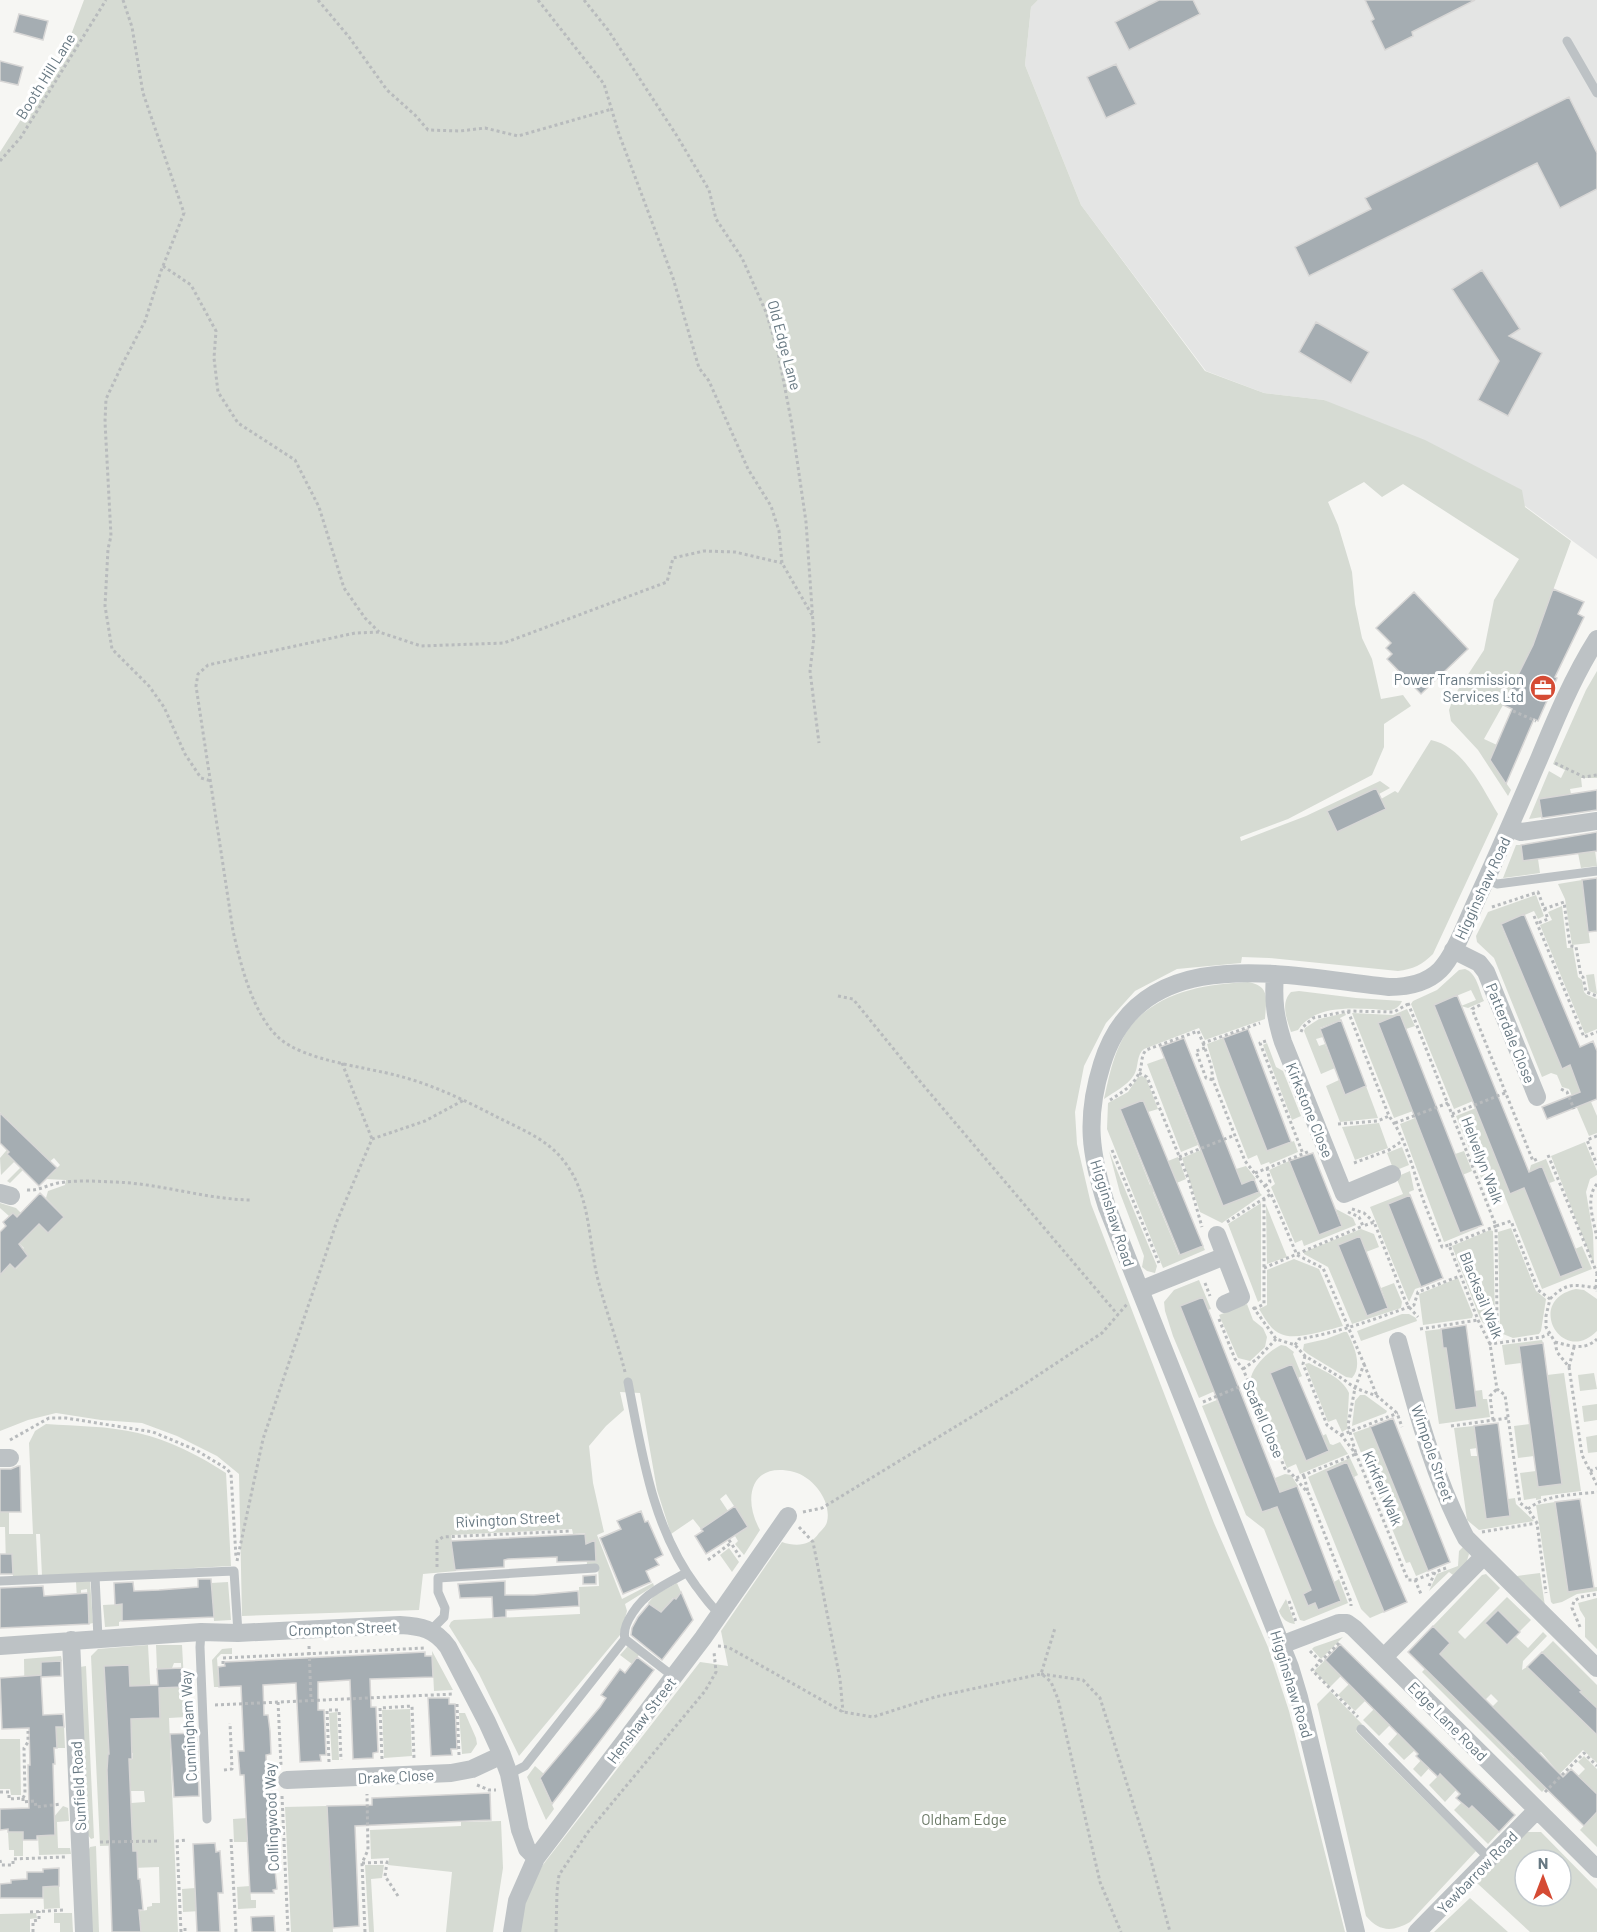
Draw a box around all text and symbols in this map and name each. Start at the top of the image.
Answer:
street label: Booth Hill Lane [11,30,79,122]
street label: Old Edge Lane [764,298,806,392]
place label: Power Transmission Services Ltd [1394,670,1524,705]
office icon: Power Transmission Services Ltd [1528,673,1558,703]
street label: Higginshaw Road [1450,834,1514,942]
street label: Patterdale Close [1483,980,1539,1086]
street label: Kirkstone Close [1283,1060,1337,1160]
street label: Helvellyn Walk [1458,1114,1508,1207]
street label: Higginshaw Road [1087,1157,1139,1269]
street label: Blacksail Walk [1456,1249,1508,1341]
street label: Scafell Close [1240,1377,1288,1461]
street label: Wimpole Street [1408,1402,1458,1504]
street label: Kirkfell Walk [1359,1448,1407,1529]
street label: Rivington Street [455,1507,561,1531]
street label: Crompton Street [288,1617,398,1639]
street label: Higginshaw Road [1267,1628,1317,1740]
street label: Cunningham Way [176,1670,200,1782]
street label: Henshaw Street [603,1673,679,1767]
street label: Edge Lane Road [1405,1678,1491,1764]
street label: Sunfield Road [67,1741,89,1831]
street label: Collingwood Way [260,1762,282,1872]
street label: Drake Close [357,1765,435,1787]
park label: Oldham Edge [921,1810,1007,1828]
street label: Yewbarrow Road [1433,1827,1521,1917]
north arrow [1513,1848,1573,1908]
text: N [1538,1853,1548,1872]

